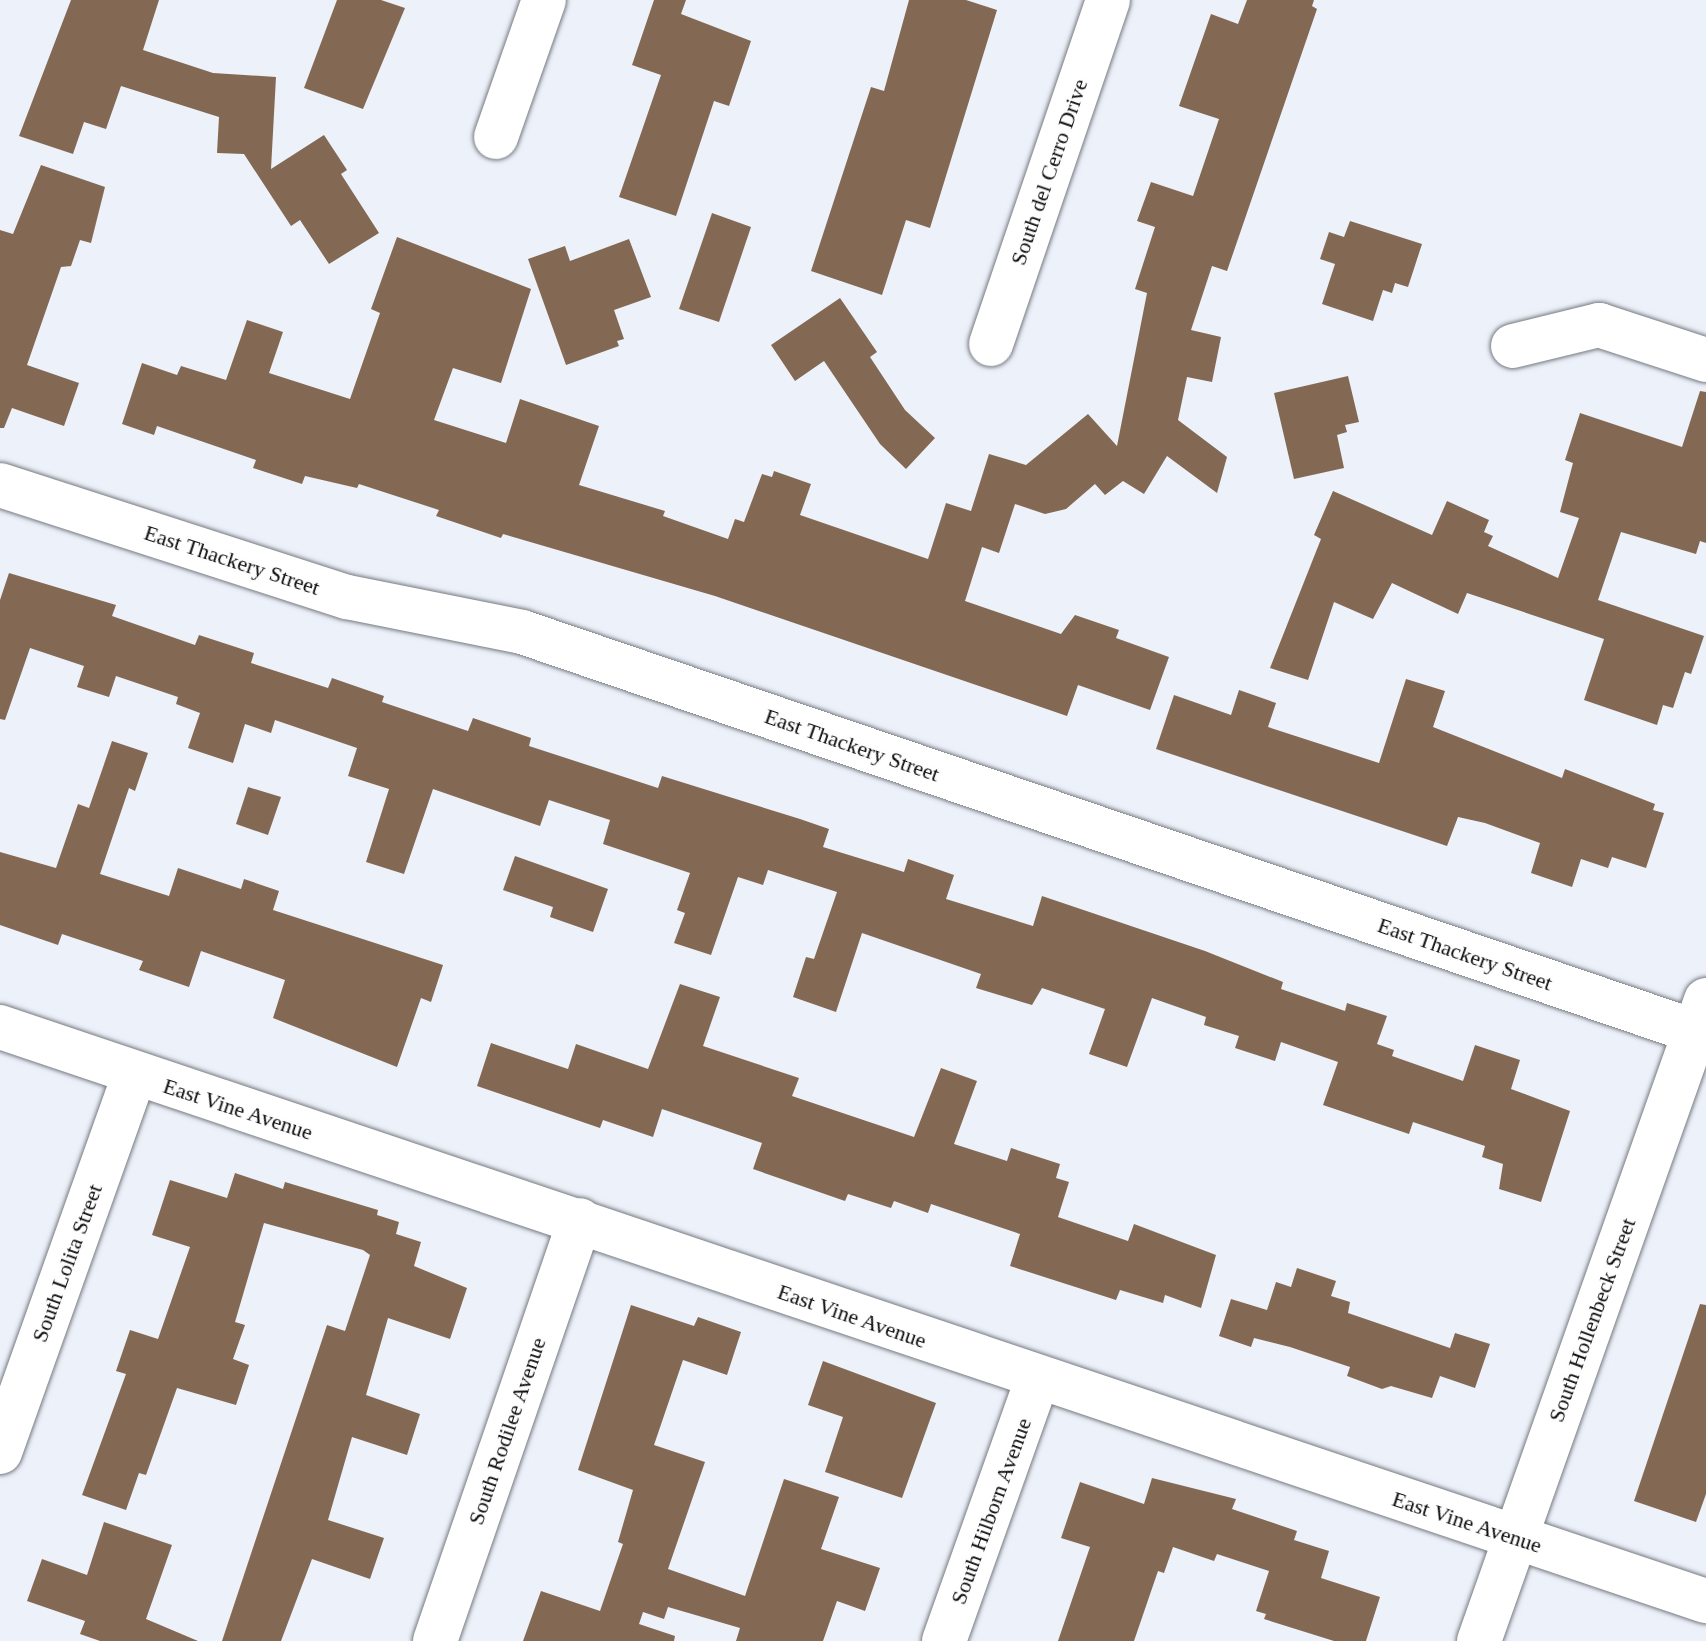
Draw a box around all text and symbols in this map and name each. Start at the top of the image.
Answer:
street label: South del Cerro Drive [1005,76,1093,268]
street label: East Thackery Street [141,519,323,601]
street label: East Thackery Street [761,703,943,787]
street label: East Thackery Street [1374,912,1556,996]
street label: East Vine Avenue [159,1072,317,1146]
street label: South Lolita Street [26,1180,108,1346]
street label: South Hollenbeck Street [1543,1214,1641,1426]
street label: East Vine Avenue [773,1278,931,1354]
street label: South Rodilee Avenue [462,1333,552,1529]
street label: South Hilborn Avenue [945,1414,1037,1608]
street label: East Vine Avenue [1388,1485,1546,1559]

